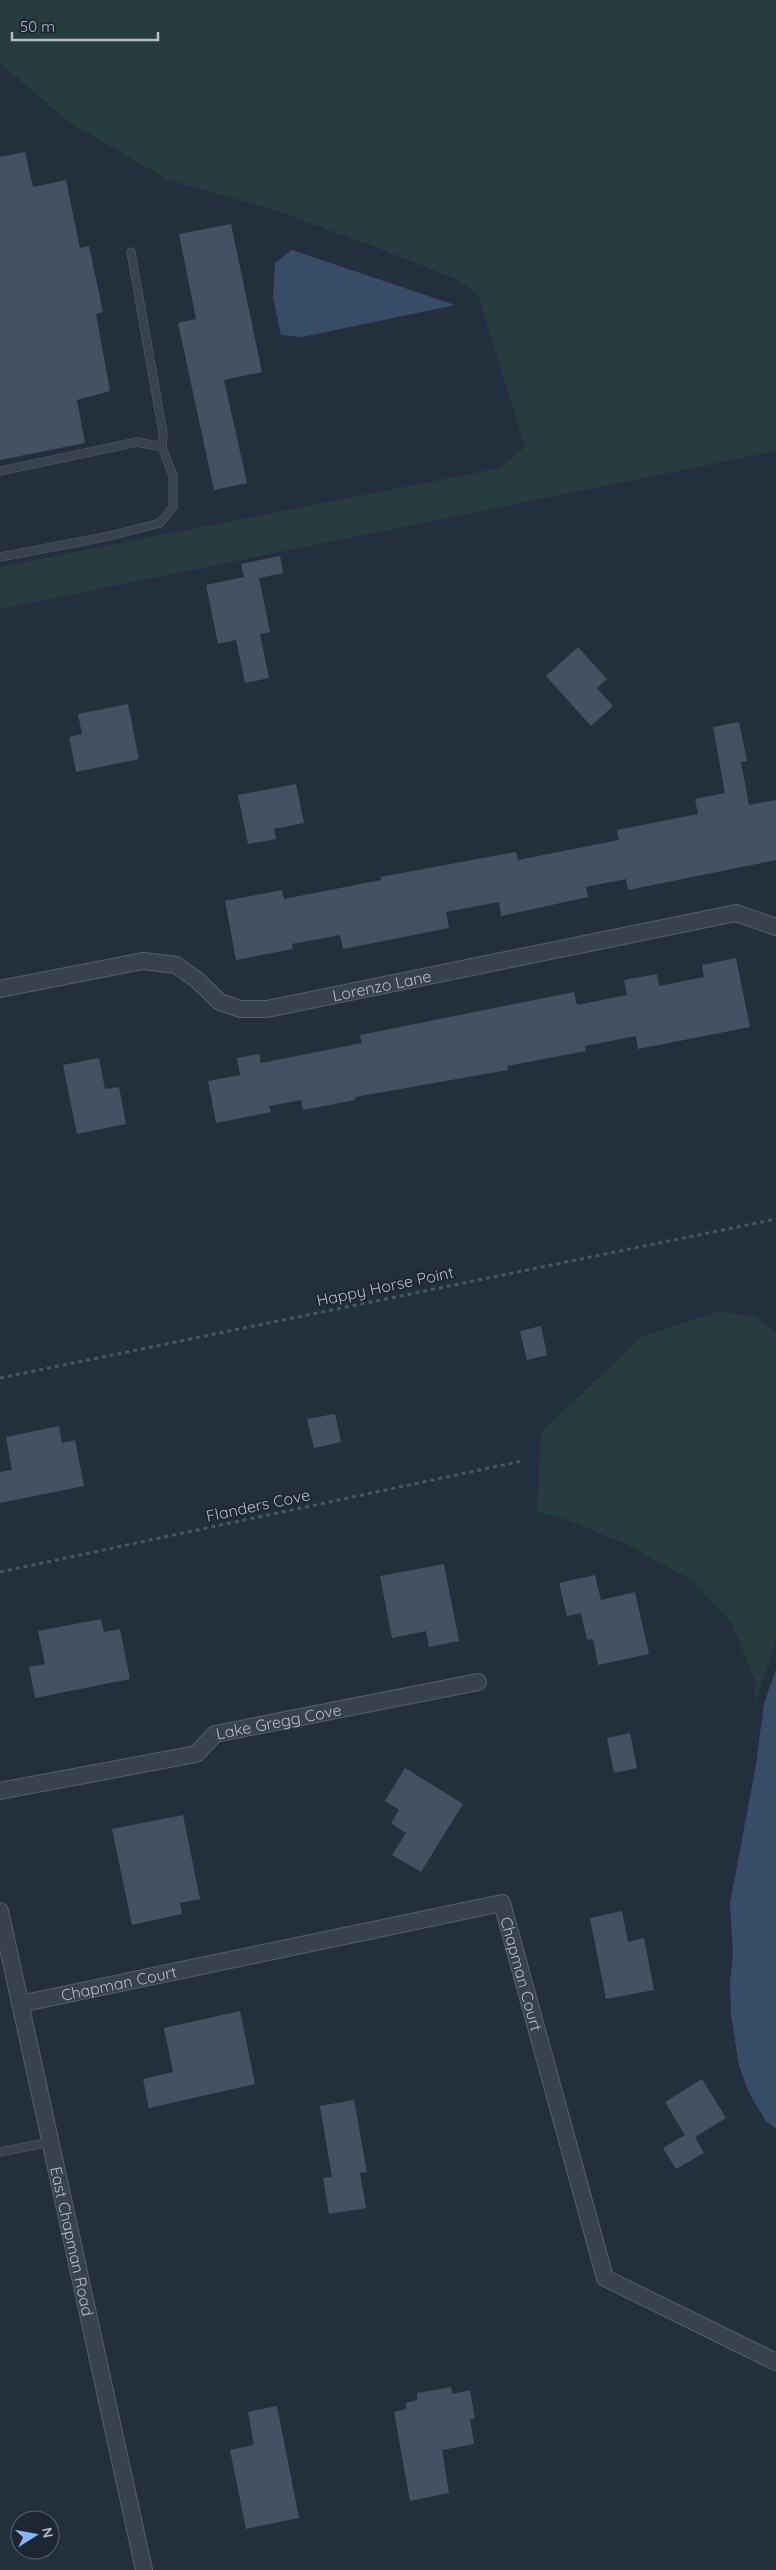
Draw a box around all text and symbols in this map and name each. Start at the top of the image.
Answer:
scale bar [12,10,159,42]
text: 50 m [20,17,55,36]
street label: Lorenzo Lane [331,966,433,1005]
street label: Happy Horse Point [315,1262,455,1310]
street label: Flanders Cove [204,1484,312,1526]
street label: Lake Gregg Cove [214,1699,343,1744]
street label: Chapman Court [496,1914,547,2033]
street label: Chapman Court [59,1961,179,2005]
street label: East Chapman Road [46,2164,98,2318]
north arrow [10,2510,60,2560]
text: N [38,2526,58,2539]

